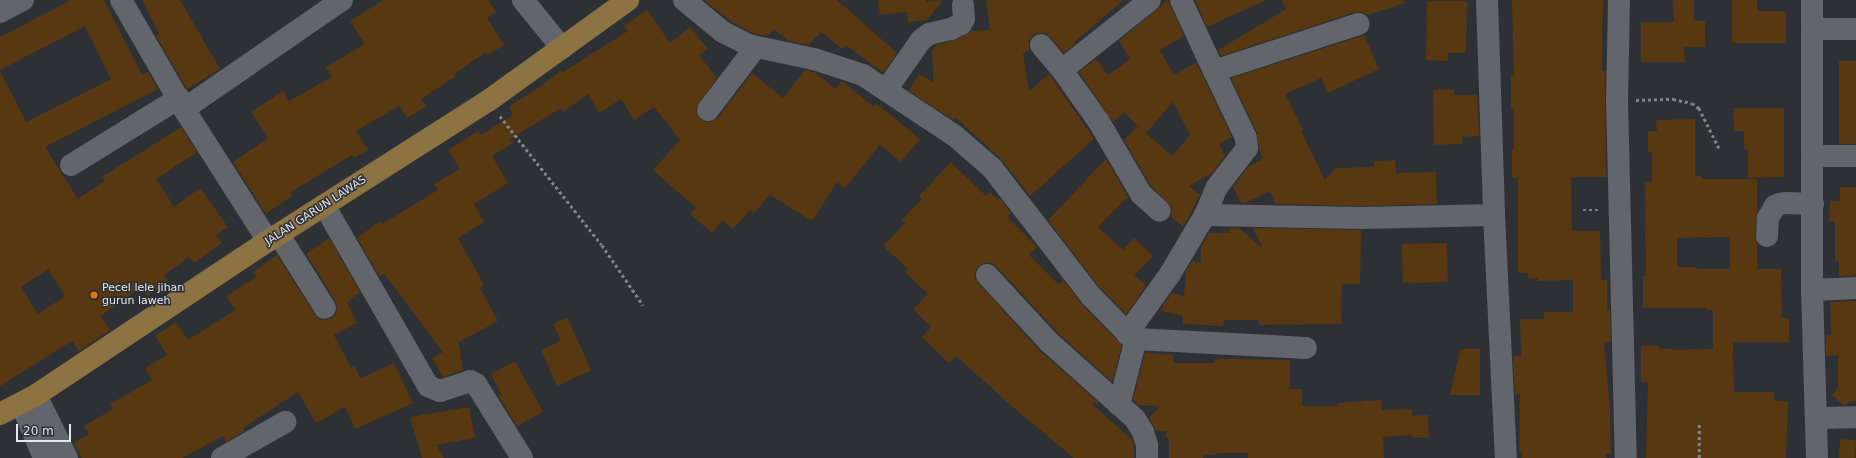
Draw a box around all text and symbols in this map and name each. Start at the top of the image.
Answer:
street label: JALAN GARUN LAWAS [263,173,369,249]
place label: Pecel lele jihan gurun laweh [102,282,184,308]
marker: Pecel lele jihan gurun laweh [89,290,99,300]
scale bar [18,416,73,442]
text: 20 m [23,424,54,438]

